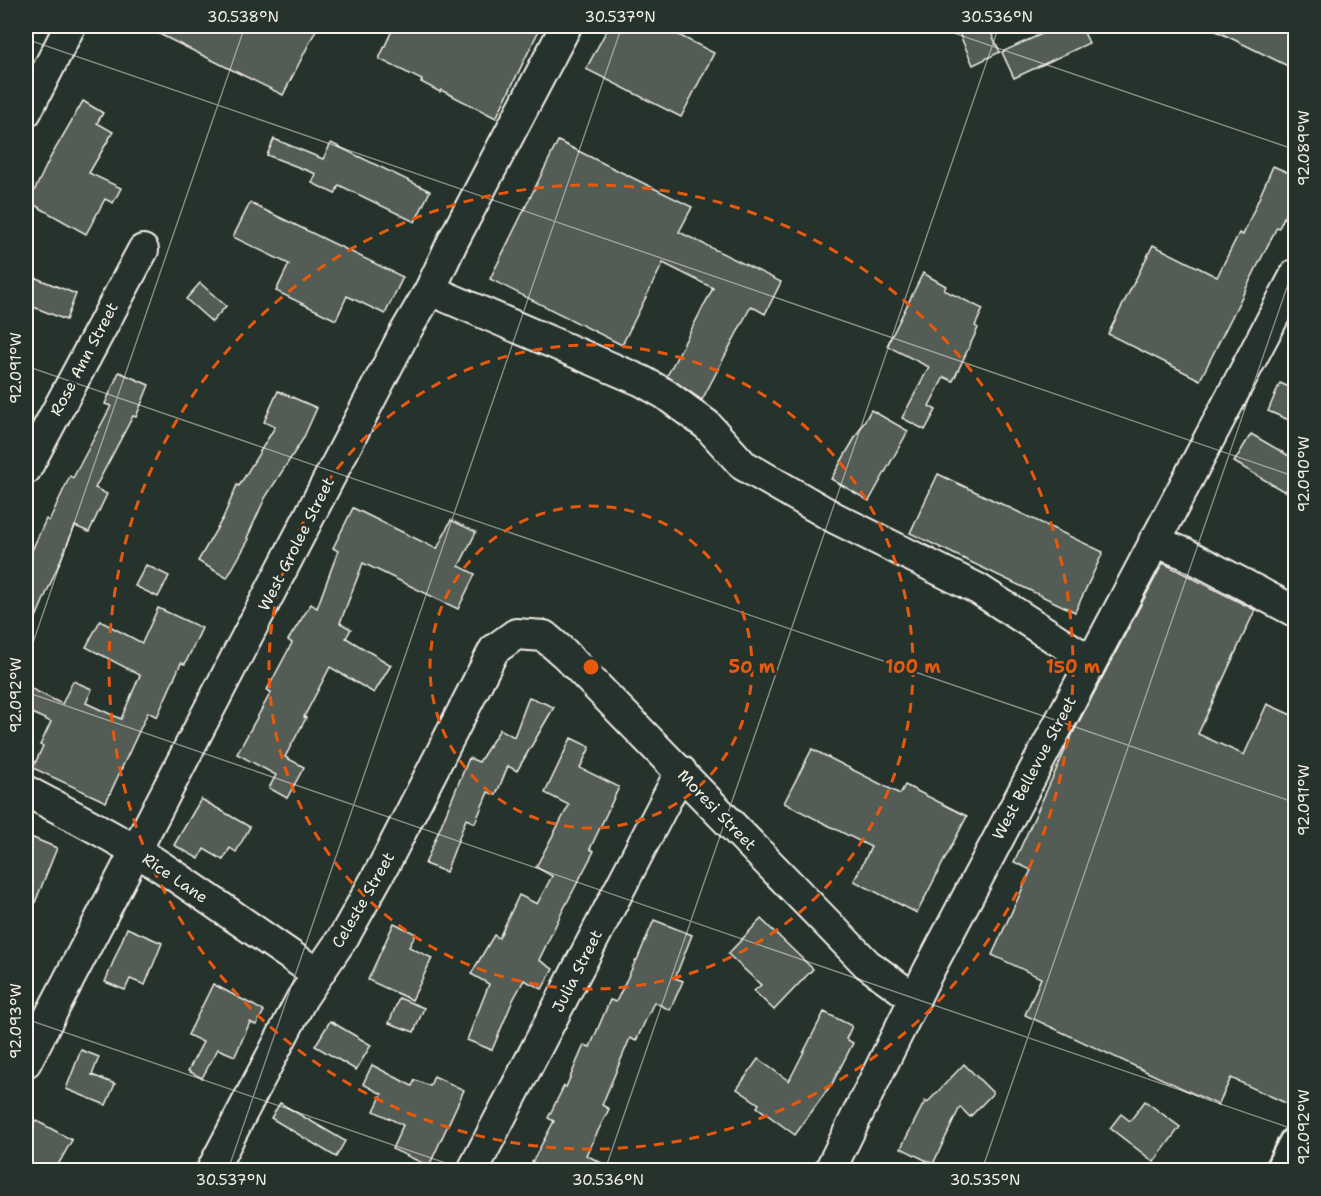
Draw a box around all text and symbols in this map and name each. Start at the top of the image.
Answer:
text: 30.538°N [207,7,279,27]
text: 30.537°N [584,7,656,27]
text: 30.536°N [961,7,1033,27]
text: 92.089°W [1294,110,1314,186]
street label: Rose Ann Street [45,298,123,420]
text: 92.091°W [6,332,26,404]
text: 92.090°W [1294,436,1314,512]
street label: West Grolee Street [253,474,339,614]
text: 50 m [729,655,776,679]
text: 100 m [885,655,941,679]
text: 150 m [1046,655,1101,679]
text: 92.092°W [6,657,26,733]
centre of rings [581,657,601,677]
street label: West Bellevue Street [987,693,1081,843]
text: 92.091°W [1294,764,1314,836]
street label: Moresi Street [673,765,761,855]
street label: Rice Lane [138,848,212,908]
street label: Celeste Street [327,848,399,952]
street label: Julia Street [547,926,607,1016]
text: 92.093°W [6,983,26,1059]
text: 92.092°W [1294,1089,1314,1165]
text: 30.537°N [195,1170,267,1190]
text: 30.536°N [572,1170,644,1190]
text: 30.535°N [950,1170,1020,1190]

